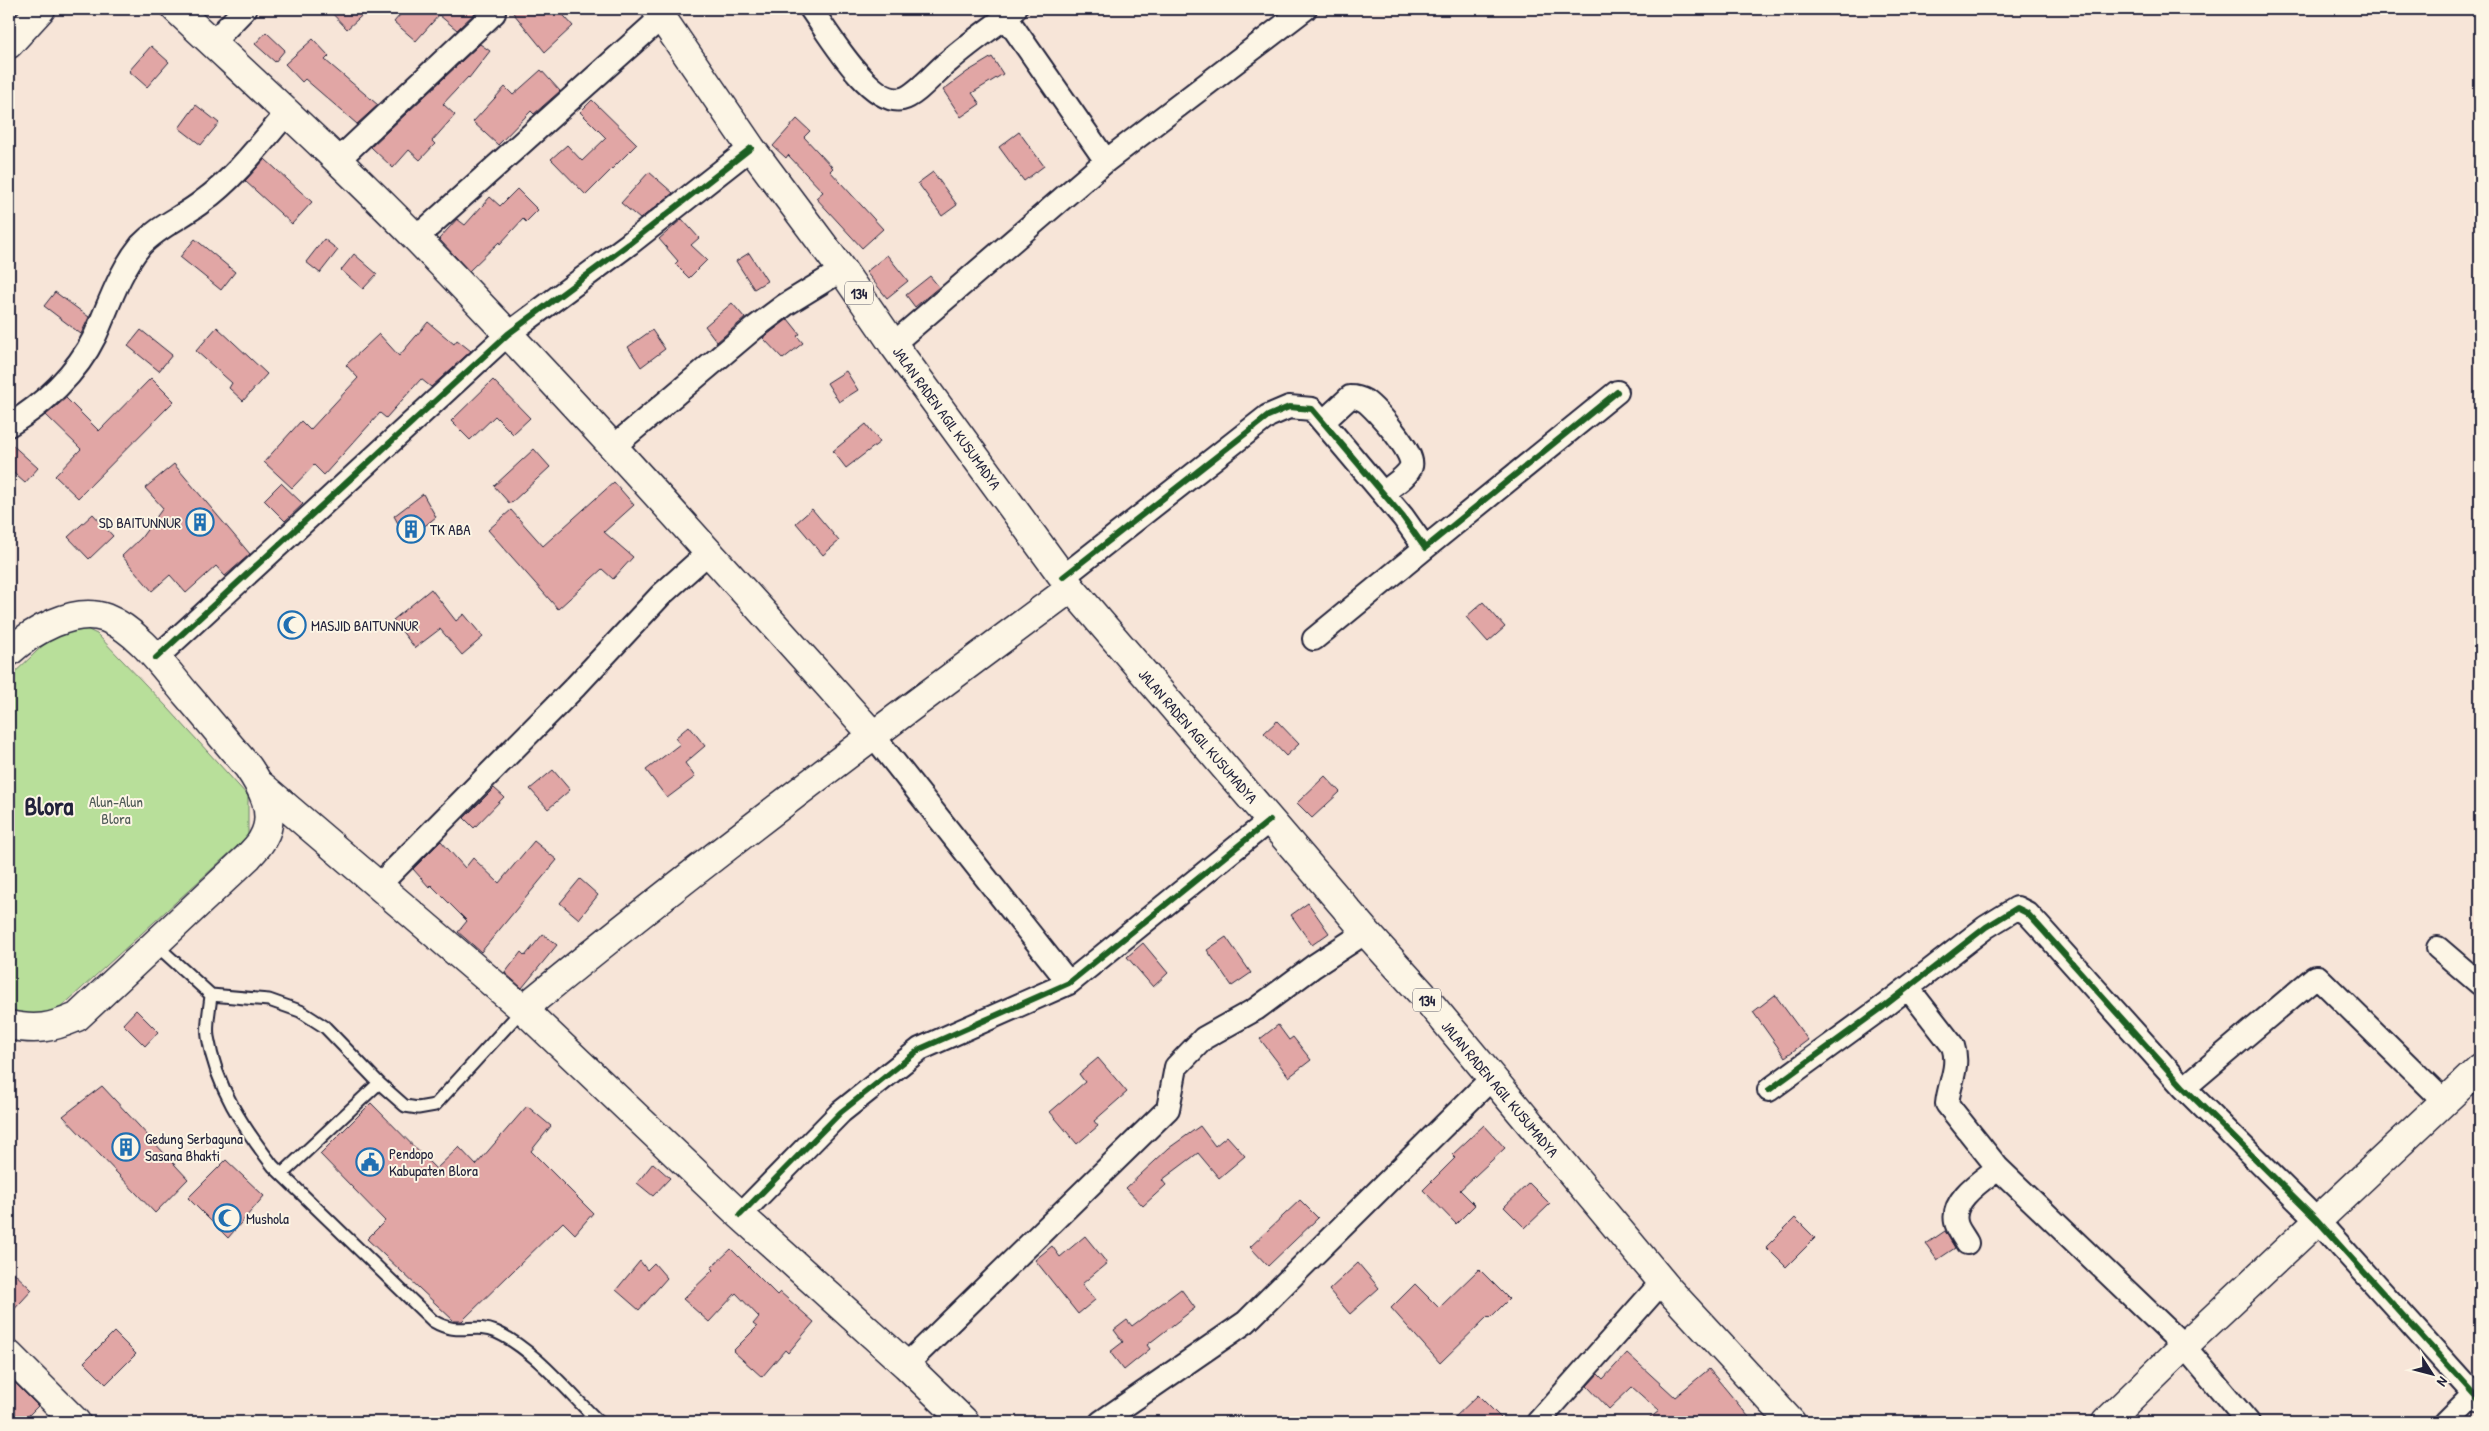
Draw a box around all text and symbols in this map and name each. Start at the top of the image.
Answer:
road number: 134 [845,282,873,304]
street label: JALAN RADEN AGIL KUSUMADYA [888,342,1006,494]
building icon: SD BAITUNNUR [185,507,215,537]
place label: SD BAITUNNUR [99,512,181,533]
building icon: TK ABA [396,514,426,544]
place label: TK ABA [430,519,471,540]
mosque icon: MASJID BAITUNNUR [277,610,307,640]
place label: MASJID BAITUNNUR [311,615,419,636]
street label: JALAN RADEN AGIL KUSUMADYA [1134,664,1263,808]
district label: Blora [25,789,74,823]
park label: Alun-Alun Blora [89,791,143,829]
road number: 134 [1413,988,1441,1012]
street label: JALAN RADEN AGIL KUSUMADYA [1437,1016,1564,1162]
place label: Gedung Serbaguna Sasana Bhakti [145,1128,243,1166]
building icon: Gedung Serbaguna Sasana Bhakti [111,1132,141,1162]
place label: Pendopo Kabupaten Blora [389,1143,478,1181]
public building icon: Pendopo Kabupaten Blora [355,1147,385,1177]
mosque icon: Mushola [212,1203,242,1233]
place label: Mushola [246,1208,289,1229]
north arrow [2406,1348,2456,1398]
text: N [2433,1373,2453,1391]

